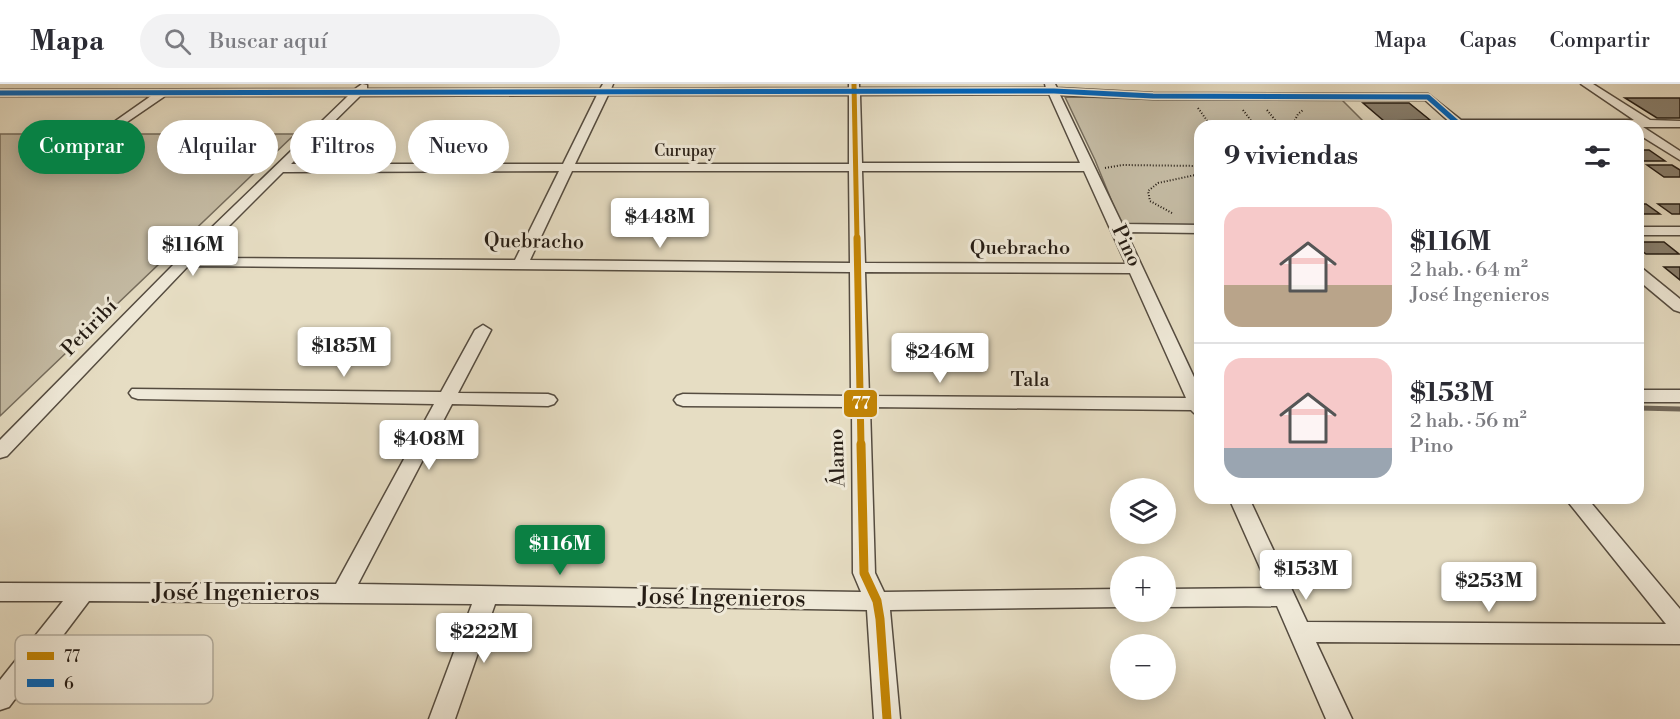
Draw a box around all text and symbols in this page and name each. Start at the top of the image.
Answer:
search box [140,14,560,68]
text: Mapa [30,24,104,59]
icon: search [161,25,194,58]
text: Buscar aquí [209,28,328,55]
text: Mapa [1375,28,1427,54]
text: Capas [1460,28,1517,54]
text: Compartir [1550,28,1650,54]
chip: Comprar [18,120,145,174]
chip: Alquilar [157,120,278,174]
chip: Filtros [290,120,396,174]
chip: Nuevo [408,120,509,174]
text: 9 viviendas [1224,140,1358,172]
icon: filters [1581,140,1614,173]
street label: Curupay [654,141,716,161]
pin: $448M [618,198,702,249]
text: $448M [625,205,695,230]
street label: Pino [1105,221,1147,271]
pin: $116M [151,226,235,277]
text: $116M [1410,226,1491,258]
street label: Quebracho [484,229,584,255]
icon: home [1272,231,1344,303]
text: $116M [162,233,224,258]
street label: Quebracho [970,236,1070,261]
text: 2 hab. · 64 m² [1410,258,1528,283]
text: José Ingenieros [1410,283,1550,308]
street label: Petiribí [57,293,124,362]
pin: $185M [302,327,386,378]
pin: $246M [898,333,982,384]
text: $185M [312,334,376,359]
text: $246M [905,340,975,365]
street label: Tala [1010,368,1050,393]
text: $153M [1410,377,1494,409]
icon: home [1272,382,1344,454]
line badge: 77 [843,389,878,418]
text: 77 [852,394,871,414]
text: 2 hab. · 56 m² [1410,409,1527,434]
pin: $408M [387,420,471,471]
text: $408M [393,427,465,452]
street label: Álamo [823,428,852,489]
text: Pino [1410,434,1453,459]
map controls [1110,478,1176,700]
button: layers [1110,478,1176,544]
pin: $116M [518,525,602,576]
text: $116M [529,532,591,557]
pin: $153M [1264,550,1348,601]
button: + [1110,556,1176,622]
text: $153M [1274,557,1338,582]
pin: $253M [1447,562,1531,613]
text: $253M [1455,569,1523,594]
street label: José Ingenieros [151,578,320,608]
street label: José Ingenieros [637,582,806,614]
pin: $222M [442,613,526,664]
text: $222M [450,620,518,645]
button: − [1110,634,1176,700]
legend [15,635,213,704]
text: 77 [64,647,80,667]
text: 6 [64,674,74,694]

